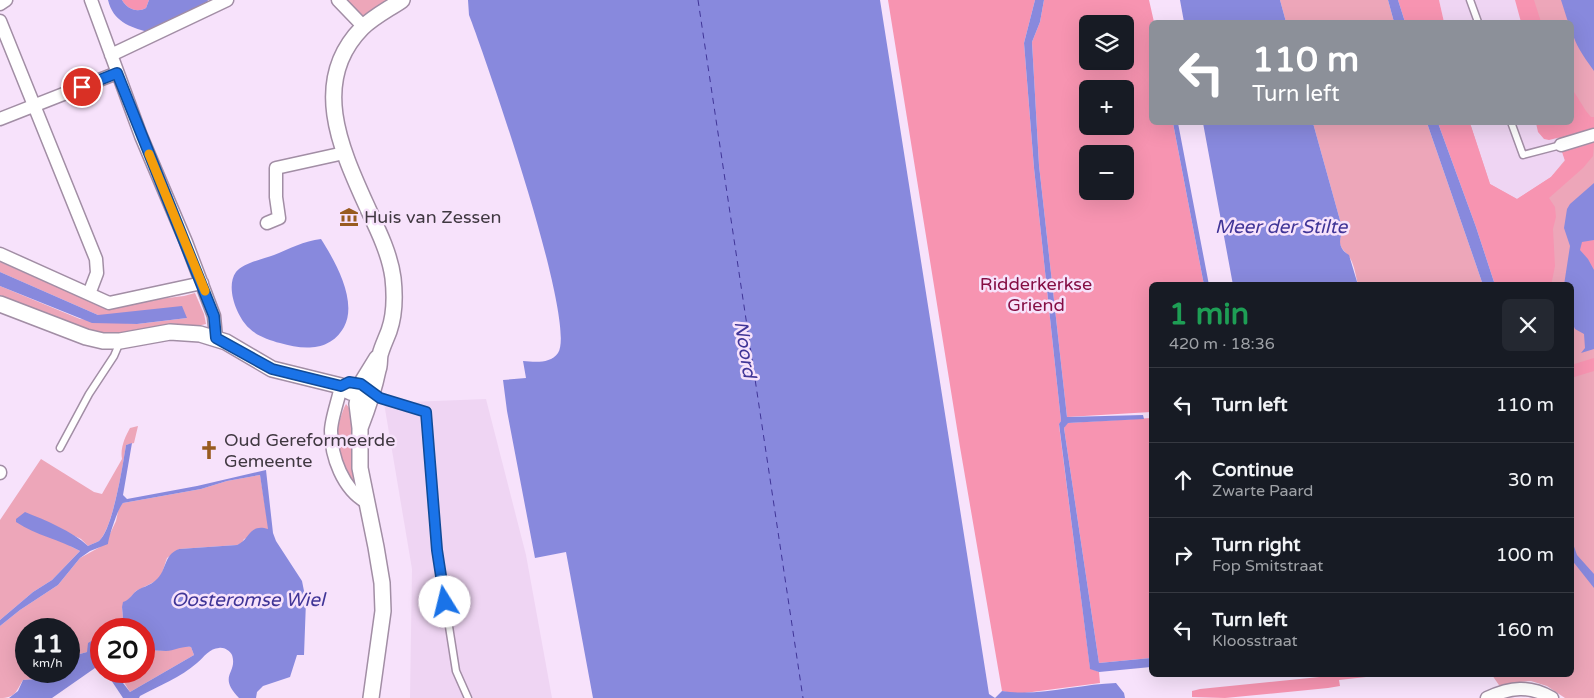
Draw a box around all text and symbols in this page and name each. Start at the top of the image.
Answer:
map controls [1079,15,1134,200]
button: layers [1079,15,1134,70]
text: 110 m [1252,39,1359,81]
icon: left [1169,40,1234,105]
pin [61,66,103,108]
icon: arrive [68,73,96,101]
button: + [1079,80,1134,135]
text: Turn left [1252,81,1340,107]
button: − [1079,145,1134,200]
museum icon: Huis van Zessen [338,206,360,228]
place label: Huis van Zessen [364,206,501,228]
water label: Meer der Stilte [1215,216,1349,238]
park label: Ridderkerkse Griend [980,273,1092,316]
text: 1 min [1169,296,1249,333]
button: close [1502,299,1554,351]
water label: Noord [730,319,761,381]
text: 420 m · 18:36 [1169,334,1275,354]
icon: left [1169,391,1197,419]
text: Turn left [1212,394,1288,416]
text: 110 m [1496,394,1554,416]
place label: Oud Gereformeerde Gemeente [224,429,395,472]
church icon: Oud Gereformeerde Gemeente [198,439,220,461]
text: Continue [1212,459,1294,481]
icon: ahead [1169,466,1197,494]
text: 30 m [1508,469,1554,491]
text: Zwarte Paard [1212,481,1313,501]
text: Turn right [1212,534,1300,556]
icon: right [1169,541,1197,569]
text: 100 m [1496,544,1554,566]
text: Fop Smitstraat [1212,556,1323,576]
position arrow [418,575,470,627]
water label: Oosteromse Wiel [171,589,327,611]
text: Turn left [1212,609,1288,631]
icon: left [1169,616,1197,644]
speed limit sign: 20 [90,618,155,683]
text: 160 m [1496,619,1554,641]
text: 11 [32,629,63,659]
text: Kloosstraat [1212,631,1298,651]
text: km/h [32,656,63,670]

